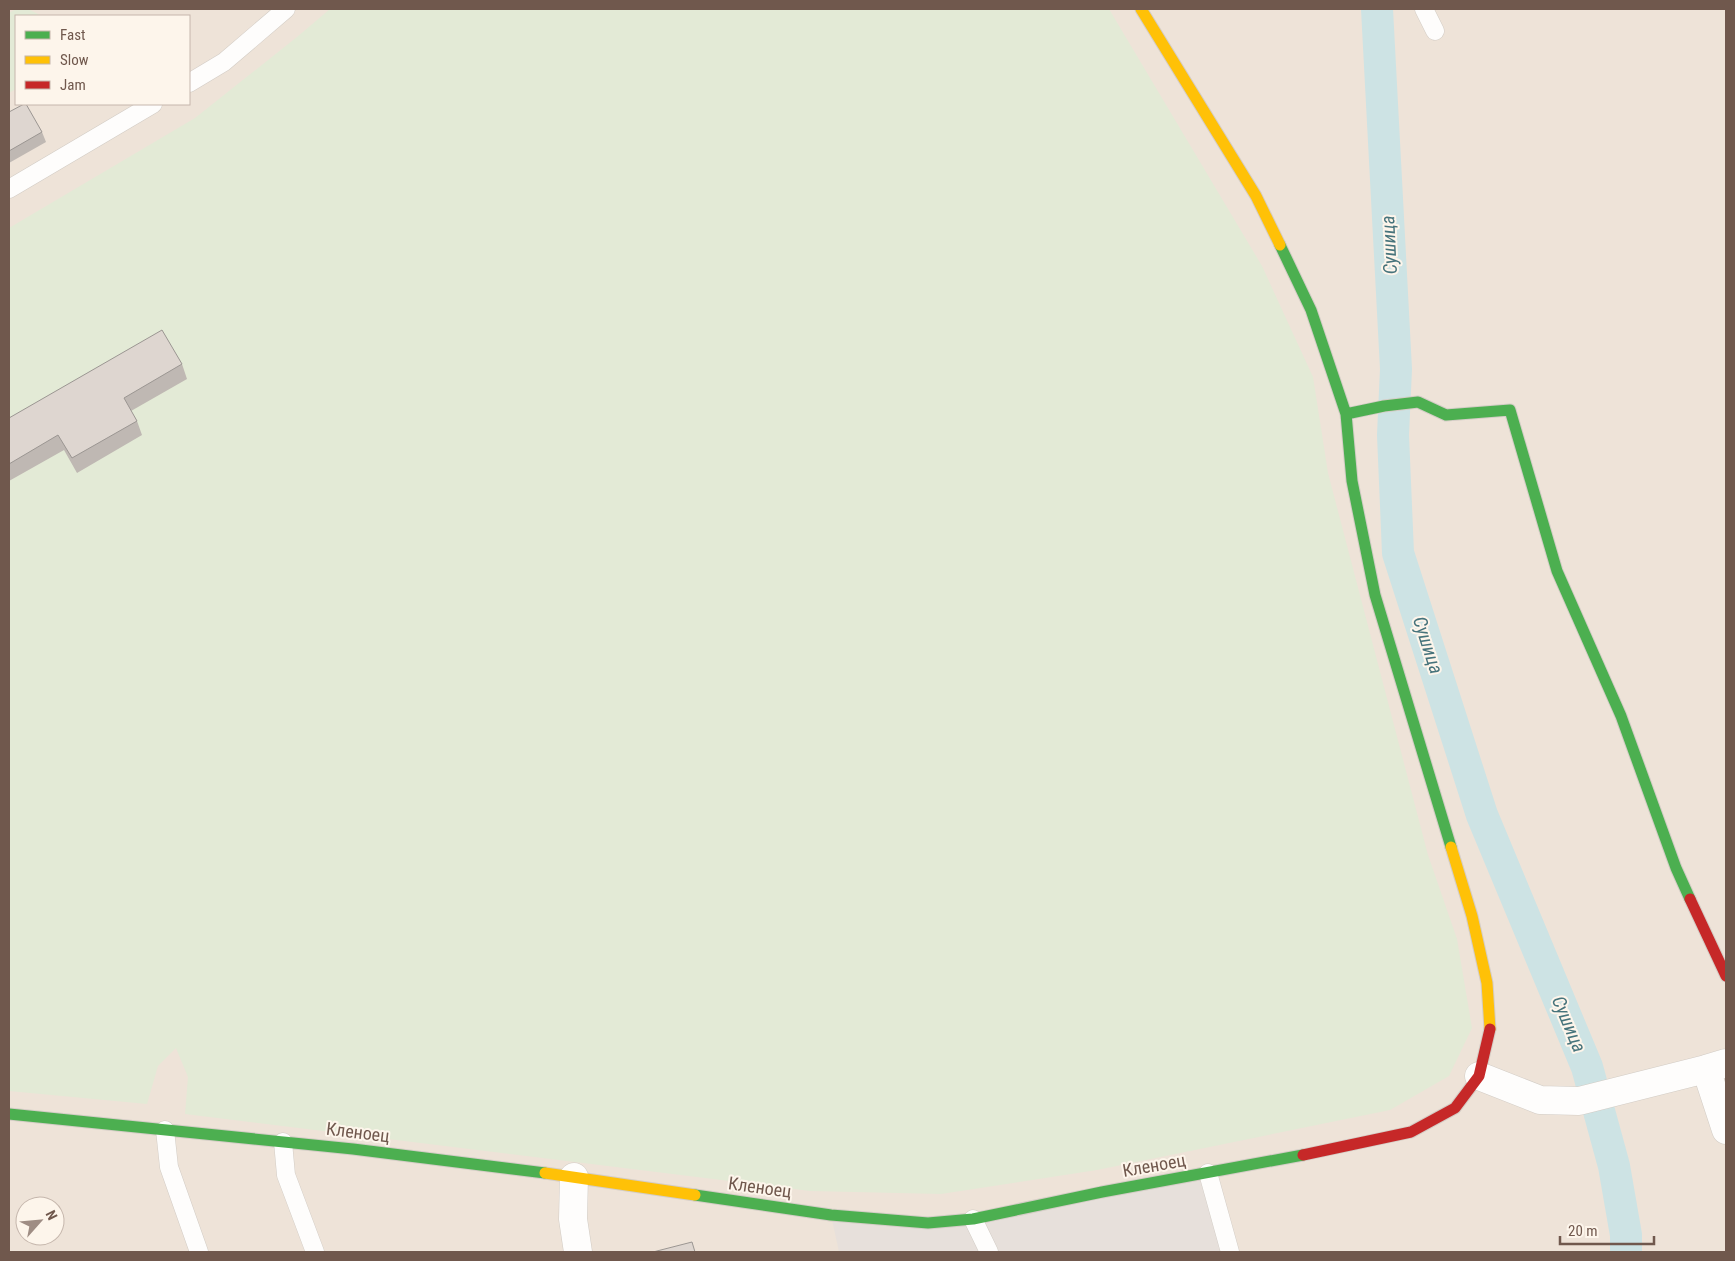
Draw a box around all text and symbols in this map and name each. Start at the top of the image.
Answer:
legend [15,15,190,105]
text: Fast [60,26,85,44]
text: Slow [60,51,89,69]
text: Jam [60,76,86,94]
water label: Сушица [1376,215,1402,275]
water label: Сушица [1408,613,1448,677]
water label: Сушица [1547,992,1591,1056]
street label: Кленоец [325,1118,391,1146]
street label: Кленоец [1121,1149,1187,1181]
street label: Кленоец [727,1172,793,1202]
north arrow [15,1196,65,1246]
text: N [43,1208,61,1223]
scale bar [1560,1214,1654,1246]
text: 20 m [1568,1222,1598,1240]

